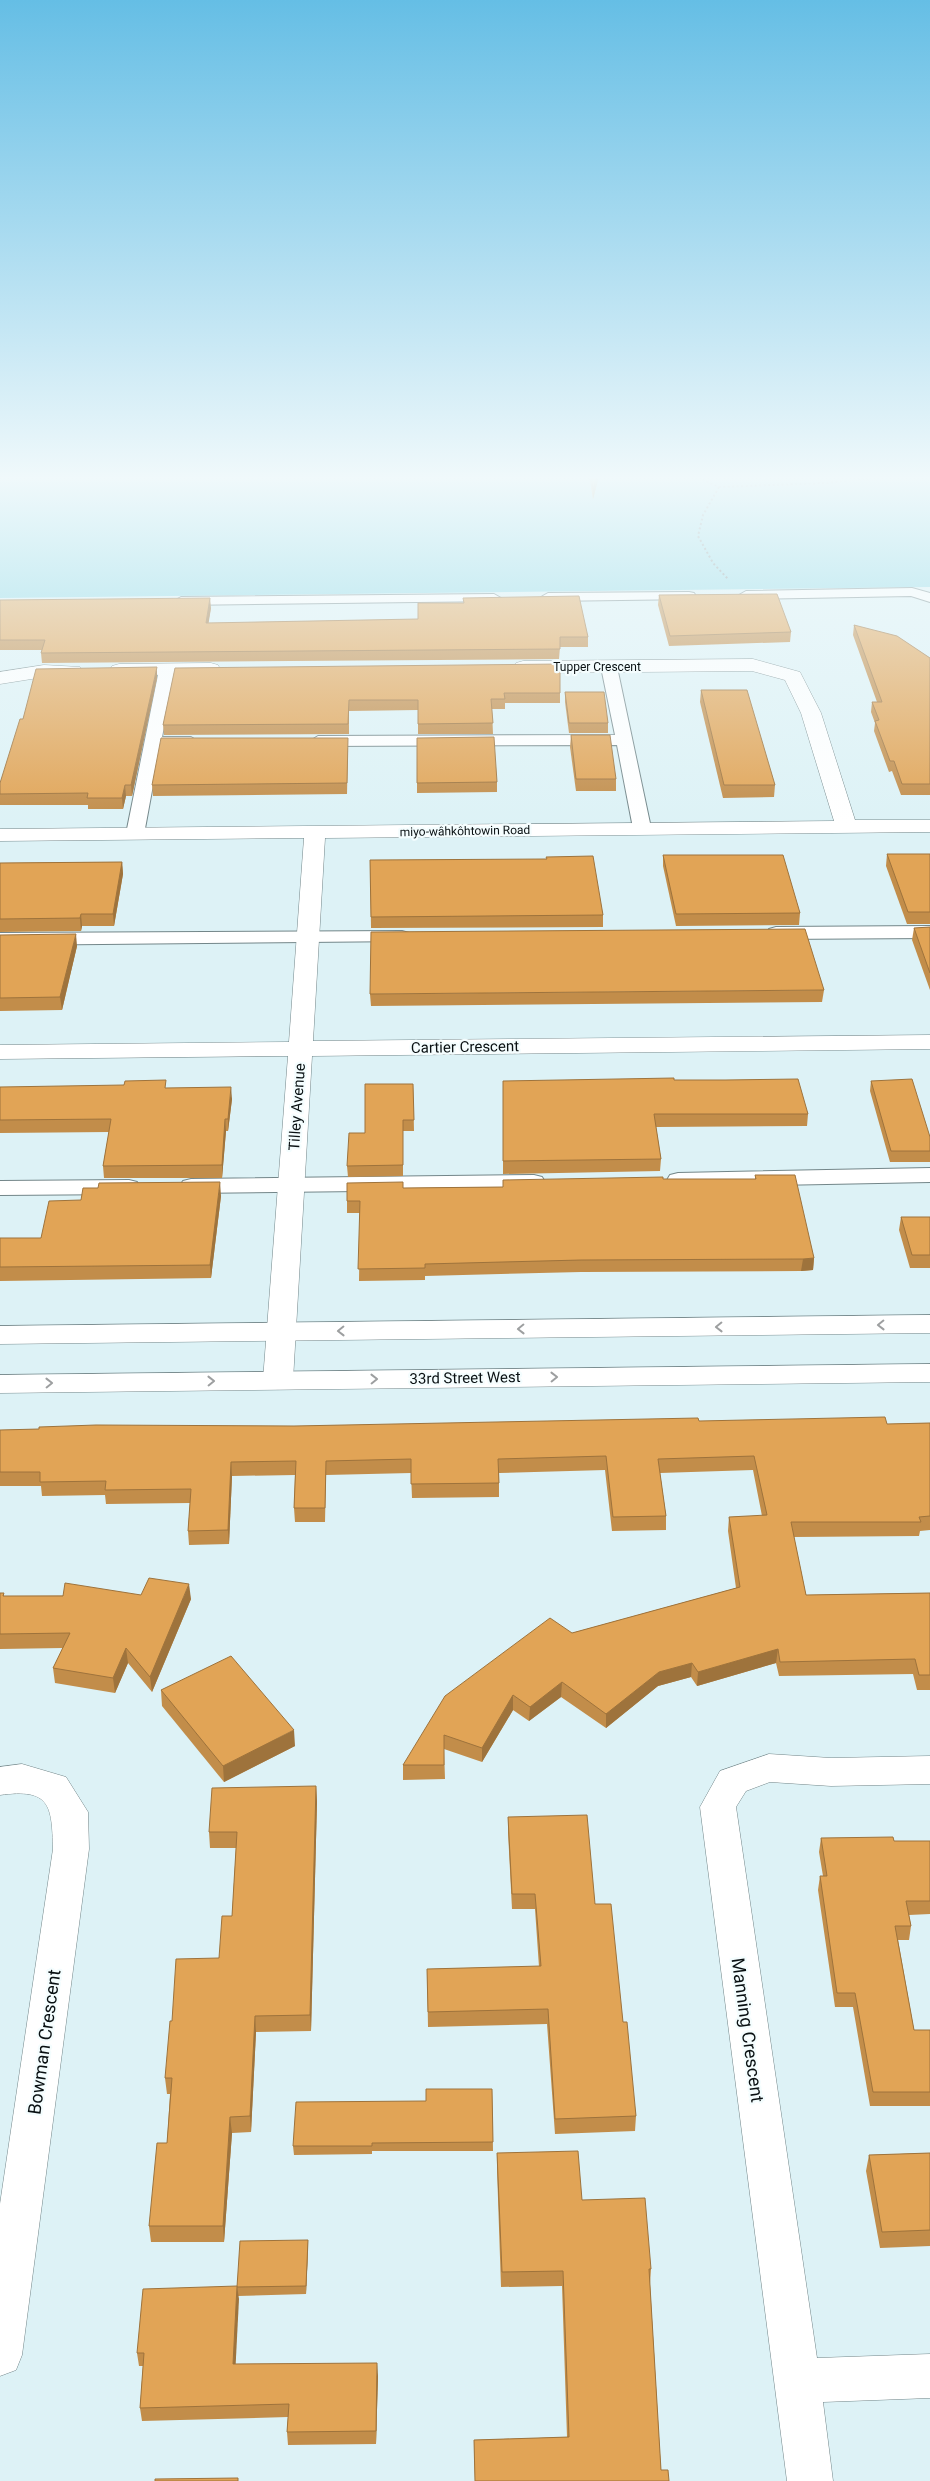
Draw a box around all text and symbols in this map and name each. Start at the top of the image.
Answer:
street label: Tupper Crescent [553,660,641,674]
street label: miyo-wâhkôhtowin Road [400,823,530,839]
street label: Cartier Crescent [411,1037,519,1057]
street label: Tilley Avenue [285,1063,309,1151]
one-way arrow [877,1320,885,1330]
one-way arrow [715,1322,722,1332]
one-way arrow [517,1324,525,1334]
one-way arrow [337,1326,345,1336]
street label: 33rd Street West [409,1368,521,1388]
one-way arrow [550,1372,558,1382]
one-way arrow [370,1374,378,1384]
one-way arrow [208,1376,215,1386]
one-way arrow [45,1378,53,1388]
street label: Manning Crescent [727,1956,769,2104]
street label: Bowman Crescent [23,1968,65,2116]

